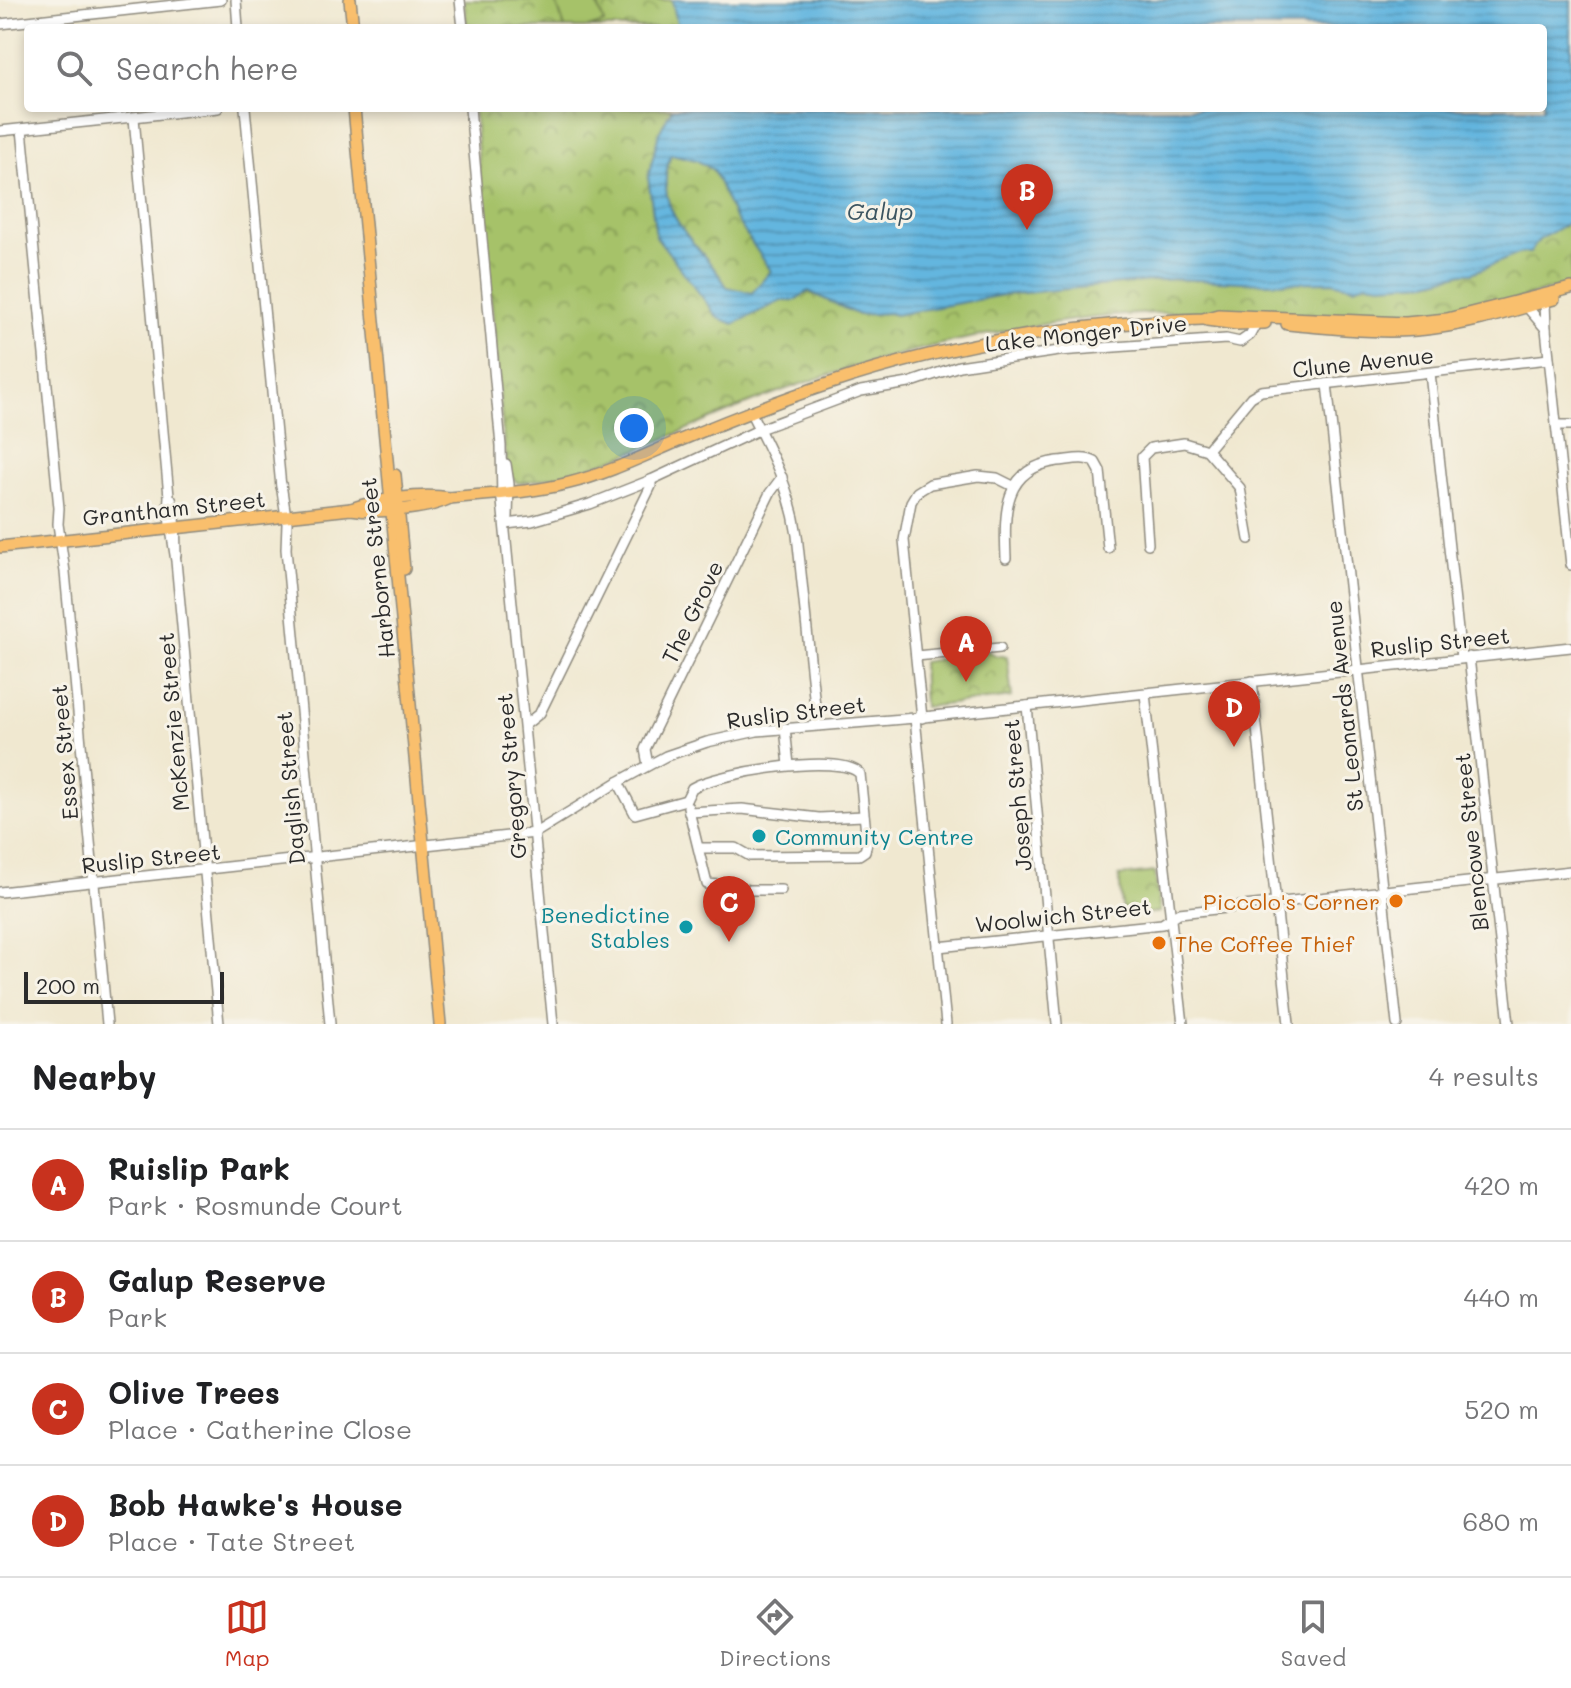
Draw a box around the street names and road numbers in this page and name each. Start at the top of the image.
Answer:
street label: Lake Monger Drive [984,308,1188,358]
street label: Clune Avenue [1291,340,1435,384]
street label: Harborne Street [353,476,401,660]
street label: Grantham Street [81,484,267,532]
street label: The Grove [655,556,729,668]
street label: St Leonards Avenue [1318,599,1370,813]
street label: Ruslip Street [1369,620,1511,664]
street label: McKenzie Street [151,631,195,813]
street label: Essex Street [44,683,84,821]
street label: Ruslip Street [725,689,867,735]
street label: Gregory Street [489,692,533,860]
street label: Daglish Street [269,710,311,866]
street label: Joseph Street [996,718,1038,872]
street label: Blencowe Street [1447,752,1495,932]
street label: Ruslip Street [80,836,222,880]
street label: Woolwich Street [973,891,1153,939]

